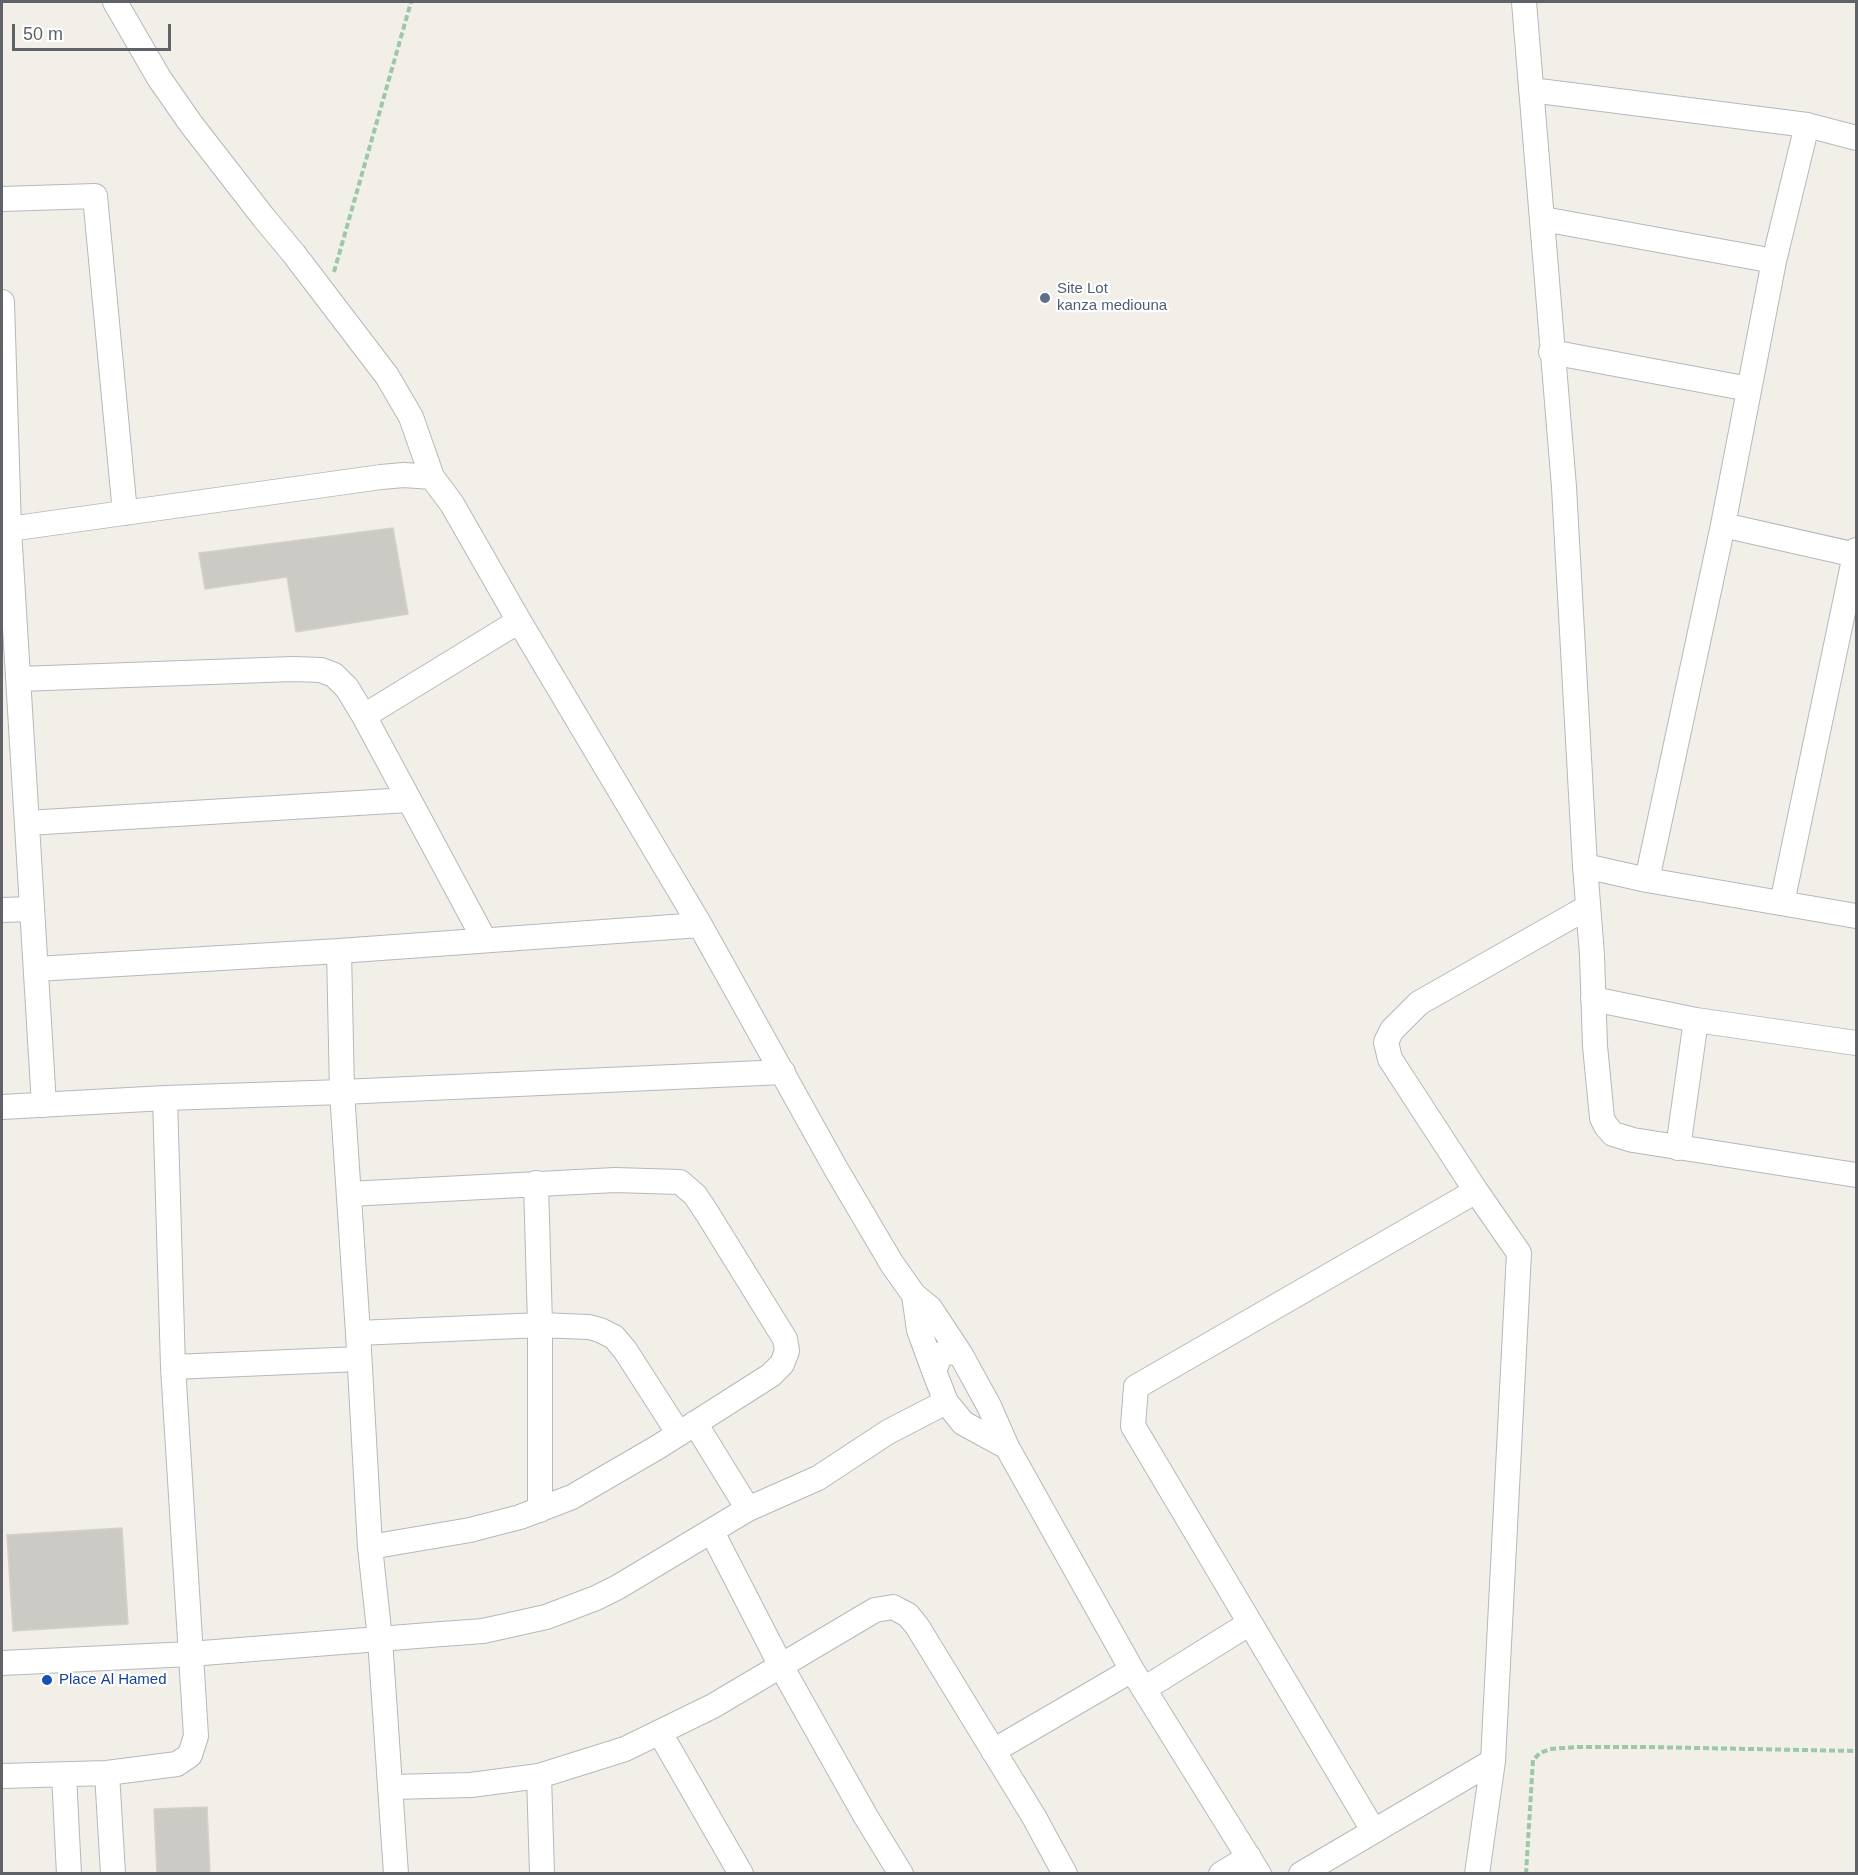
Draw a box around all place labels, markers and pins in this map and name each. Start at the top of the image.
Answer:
place label: Site Lot kanza mediouna [1057,280,1167,315]
marker: Site Lot kanza mediouna [1038,291,1052,305]
place label: Place Al Hamed [59,1671,167,1689]
marker: Place Al Hamed [40,1673,54,1687]

